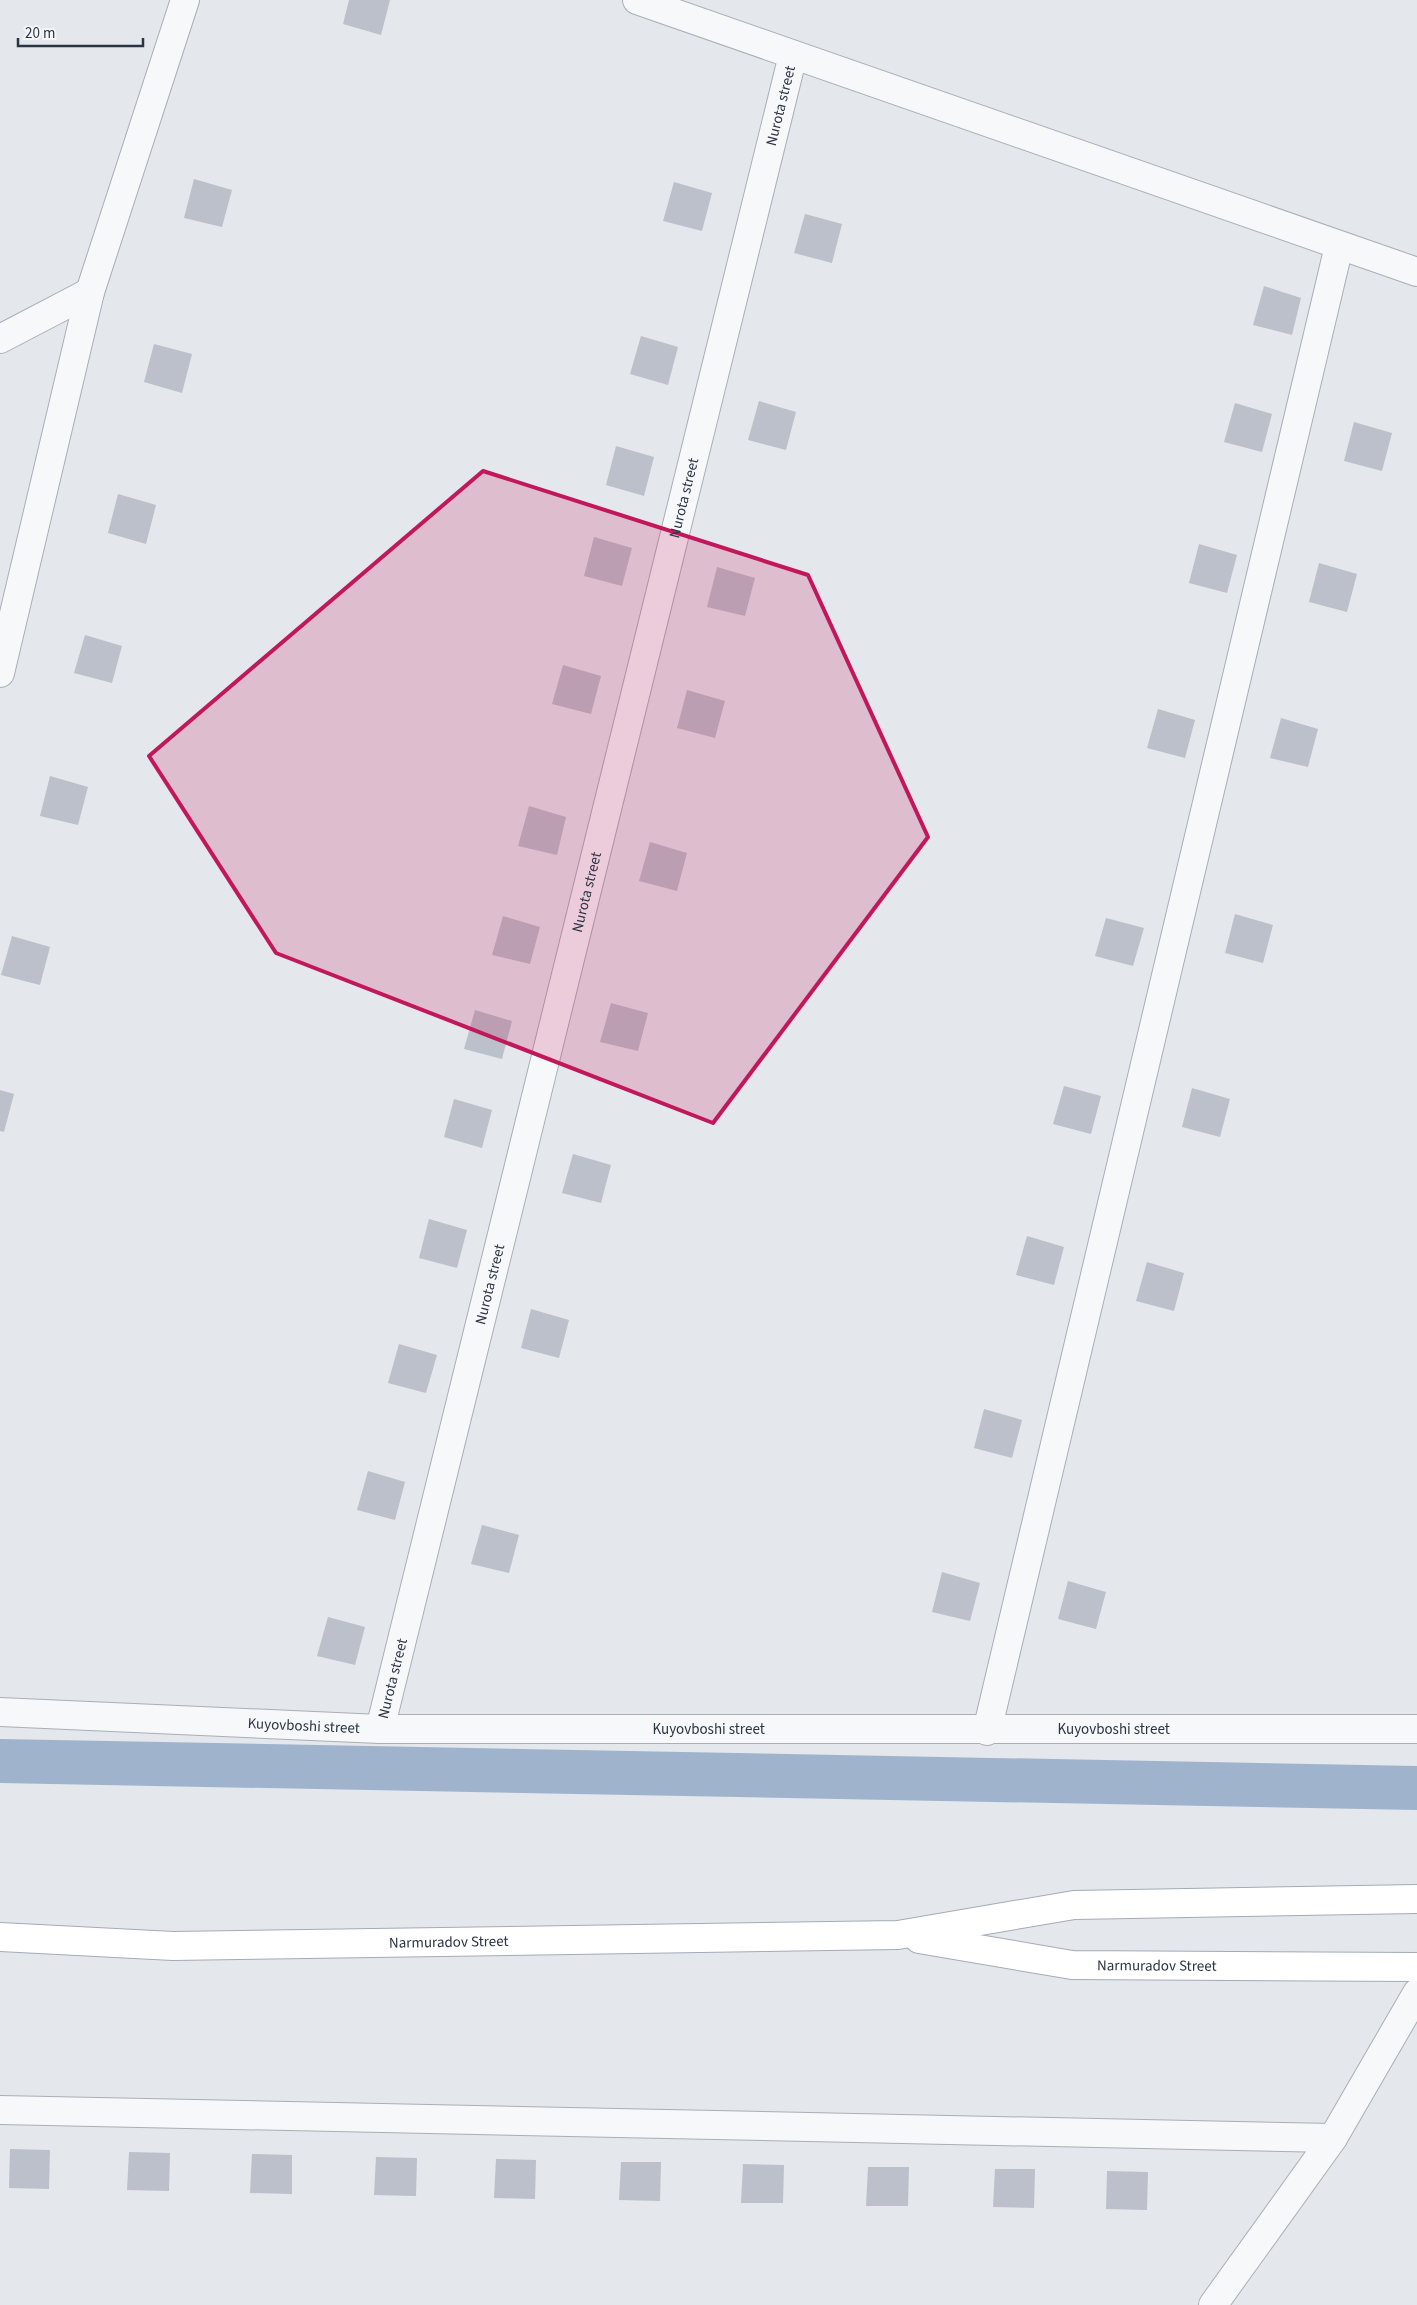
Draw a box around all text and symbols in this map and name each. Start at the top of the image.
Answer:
scale bar [18,15,142,47]
text: 20 m [25,23,55,44]
street label: Nurota street [761,63,801,148]
street label: Nurota street [664,456,704,540]
street label: Nurota street [567,850,607,935]
street label: Nurota street [470,1242,510,1327]
street label: Nurota street [373,1636,413,1721]
street label: Kuyovboshi street [247,1713,360,1739]
street label: Kuyovboshi street [652,1719,765,1740]
street label: Kuyovboshi street [1057,1719,1170,1740]
street label: Narmuradov Street [389,1931,509,1954]
street label: Narmuradov Street [1097,1955,1217,1977]

